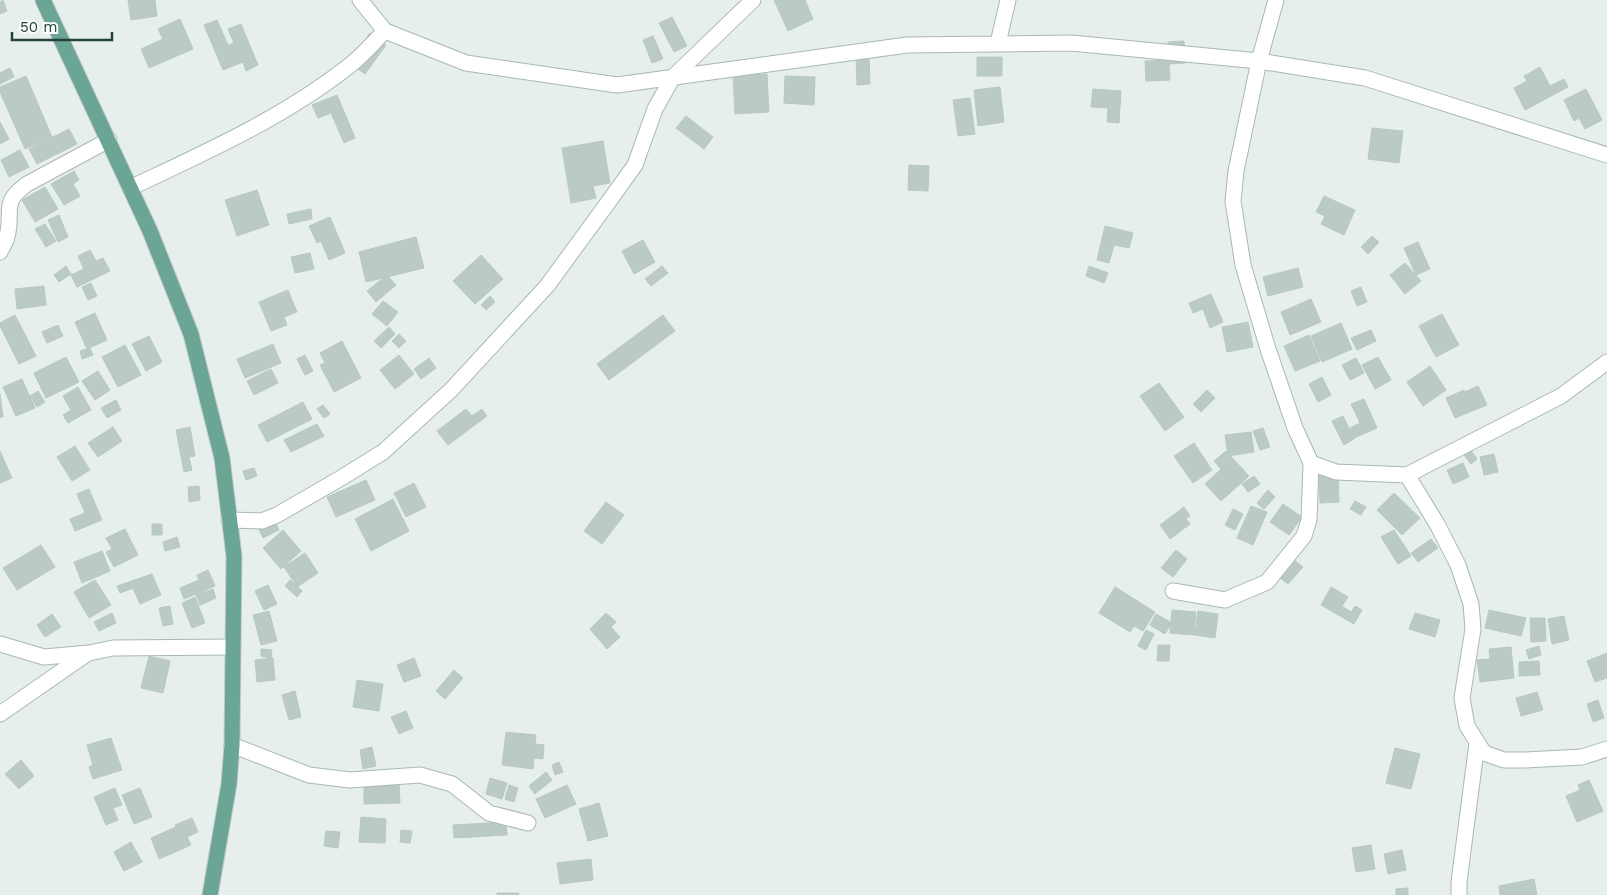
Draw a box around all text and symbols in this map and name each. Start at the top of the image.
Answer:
scale bar [12,10,112,42]
text: 50 m [20,18,57,36]

